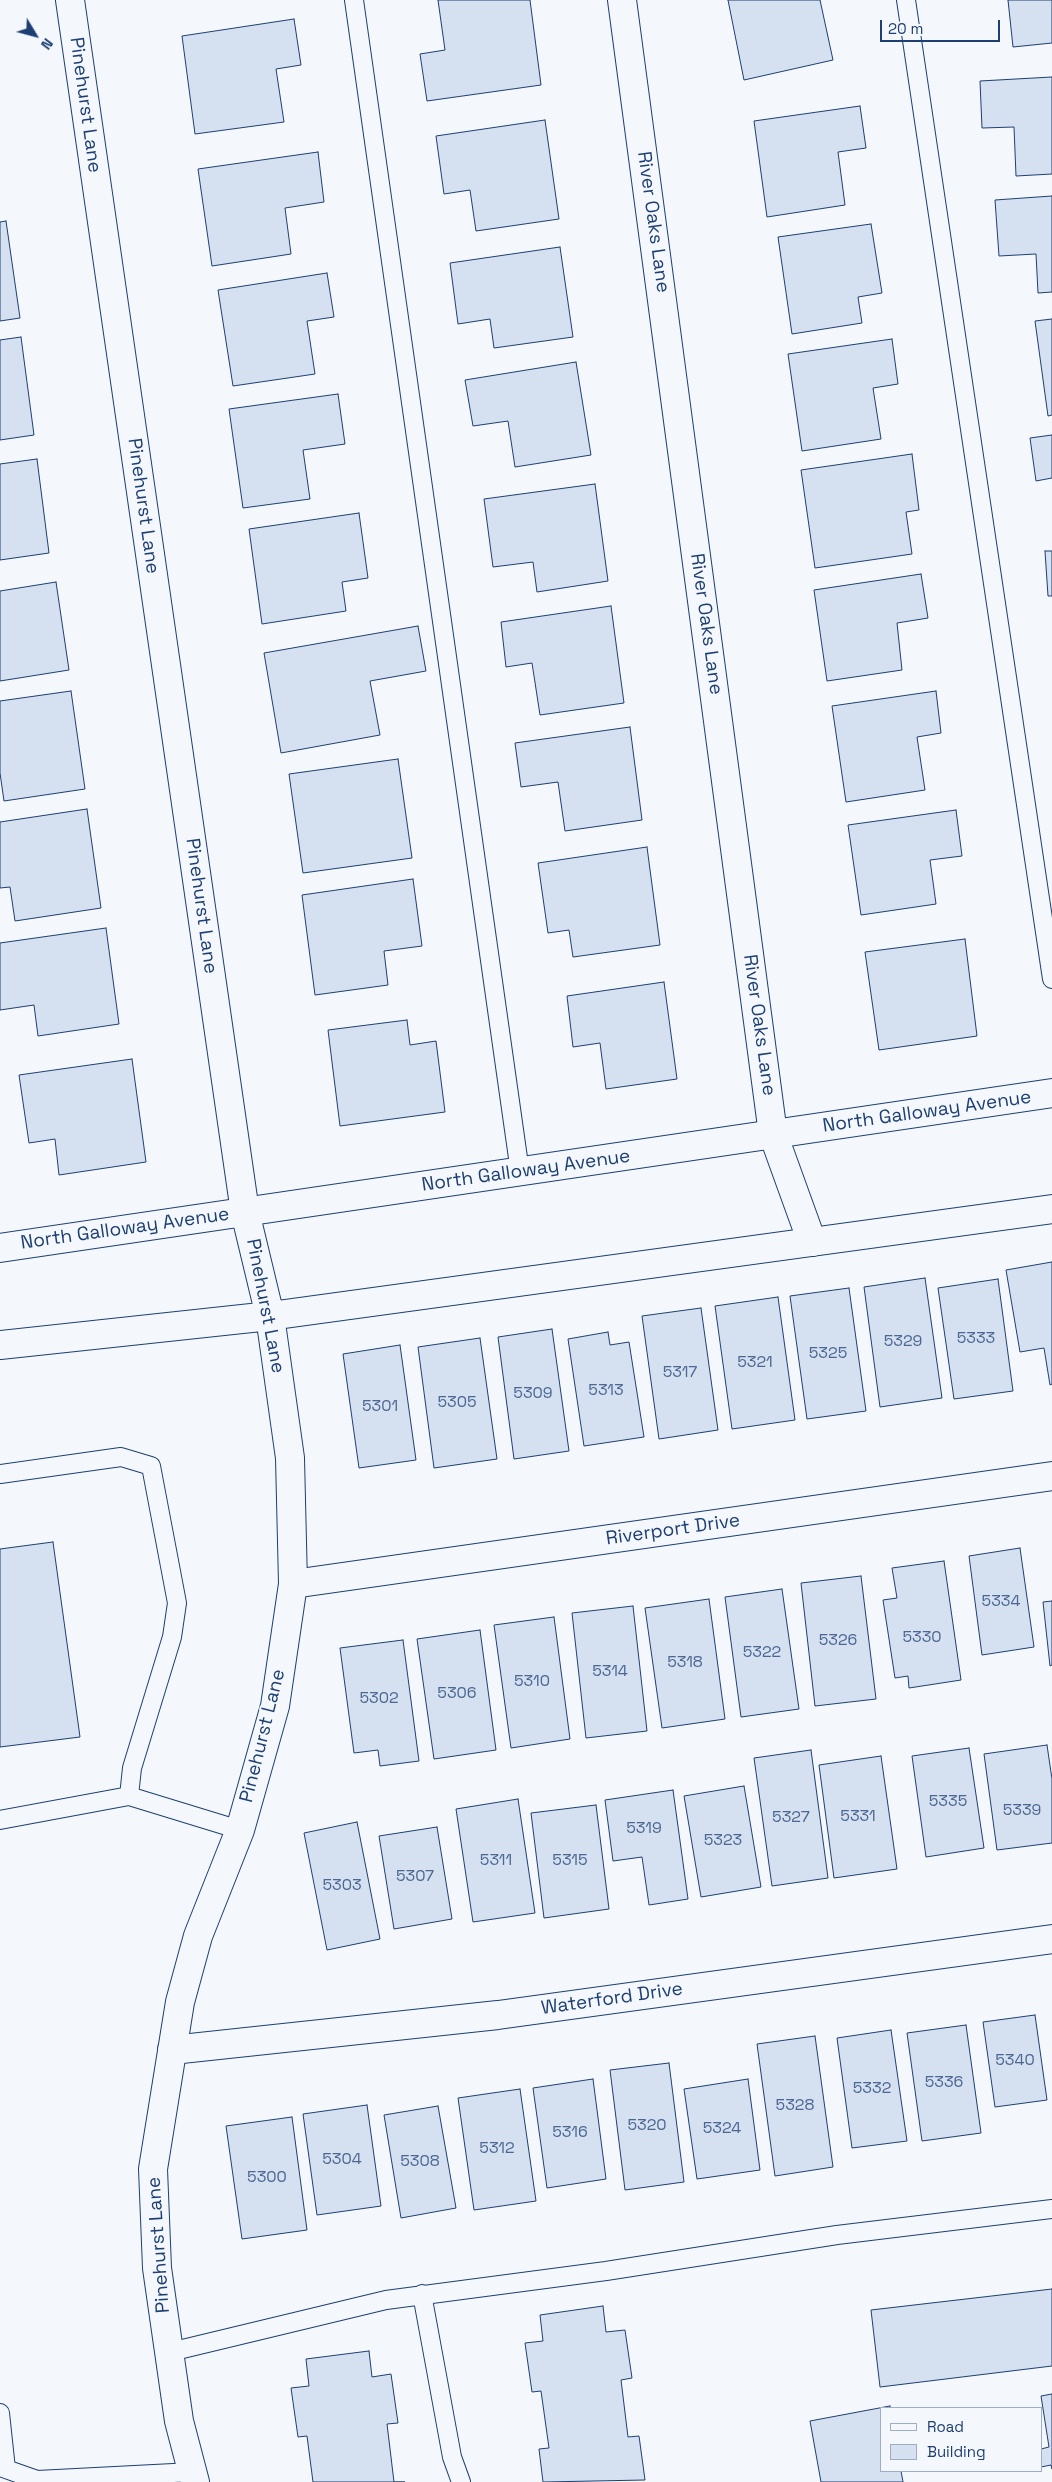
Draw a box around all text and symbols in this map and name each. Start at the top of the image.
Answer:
north arrow [10,10,60,60]
scale bar [882,10,1002,42]
text: 20 m [888,19,923,38]
text: N [37,35,57,53]
street label: Pinehurst Lane [64,36,106,174]
street label: River Oaks Lane [632,150,674,294]
street label: Pinehurst Lane [122,437,164,575]
street label: River Oaks Lane [685,552,727,696]
street label: Pinehurst Lane [180,837,222,975]
street label: River Oaks Lane [738,953,780,1097]
street label: North Galloway Avenue [821,1086,1033,1138]
street label: North Galloway Avenue [420,1145,632,1197]
street label: North Galloway Avenue [19,1203,231,1255]
street label: Pinehurst Lane [241,1237,289,1375]
house number: 5333 [957,1329,995,1349]
house number: 5329 [884,1332,922,1352]
house number: 5325 [809,1344,847,1364]
house number: 5321 [737,1353,773,1373]
house number: 5317 [663,1363,697,1383]
house number: 5313 [588,1381,624,1401]
house number: 5309 [513,1384,553,1404]
house number: 5305 [437,1393,477,1413]
house number: 5301 [362,1397,398,1417]
street label: Riverport Drive [604,1509,742,1551]
house number: 5334 [982,1592,1020,1612]
house number: 5330 [902,1628,942,1648]
house number: 5326 [819,1631,857,1651]
house number: 5322 [743,1643,781,1663]
house number: 5318 [667,1653,703,1673]
house number: 5314 [592,1662,628,1682]
street label: Pinehurst Lane [235,1667,291,1805]
house number: 5310 [514,1672,550,1692]
house number: 5306 [437,1684,477,1704]
house number: 5302 [359,1689,399,1709]
house number: 5335 [929,1792,967,1812]
house number: 5339 [1003,1801,1041,1821]
house number: 5331 [840,1807,876,1827]
house number: 5327 [772,1808,810,1828]
house number: 5319 [626,1819,662,1839]
house number: 5323 [704,1831,742,1851]
house number: 5311 [480,1851,512,1871]
house number: 5315 [552,1851,588,1871]
house number: 5307 [396,1867,434,1887]
house number: 5303 [322,1876,362,1896]
street label: Waterford Drive [540,1978,684,2020]
house number: 5340 [995,2051,1035,2071]
house number: 5336 [925,2073,963,2093]
house number: 5332 [853,2079,891,2099]
house number: 5328 [776,2096,814,2116]
house number: 5320 [627,2116,667,2136]
house number: 5324 [703,2119,741,2139]
house number: 5316 [552,2123,588,2143]
house number: 5312 [479,2139,515,2159]
house number: 5304 [322,2150,362,2170]
house number: 5308 [400,2152,440,2172]
house number: 5300 [247,2168,287,2188]
street label: Pinehurst Lane [143,2176,175,2314]
legend [880,2407,1042,2472]
text: Road [927,2417,964,2436]
text: Building [927,2442,986,2461]

